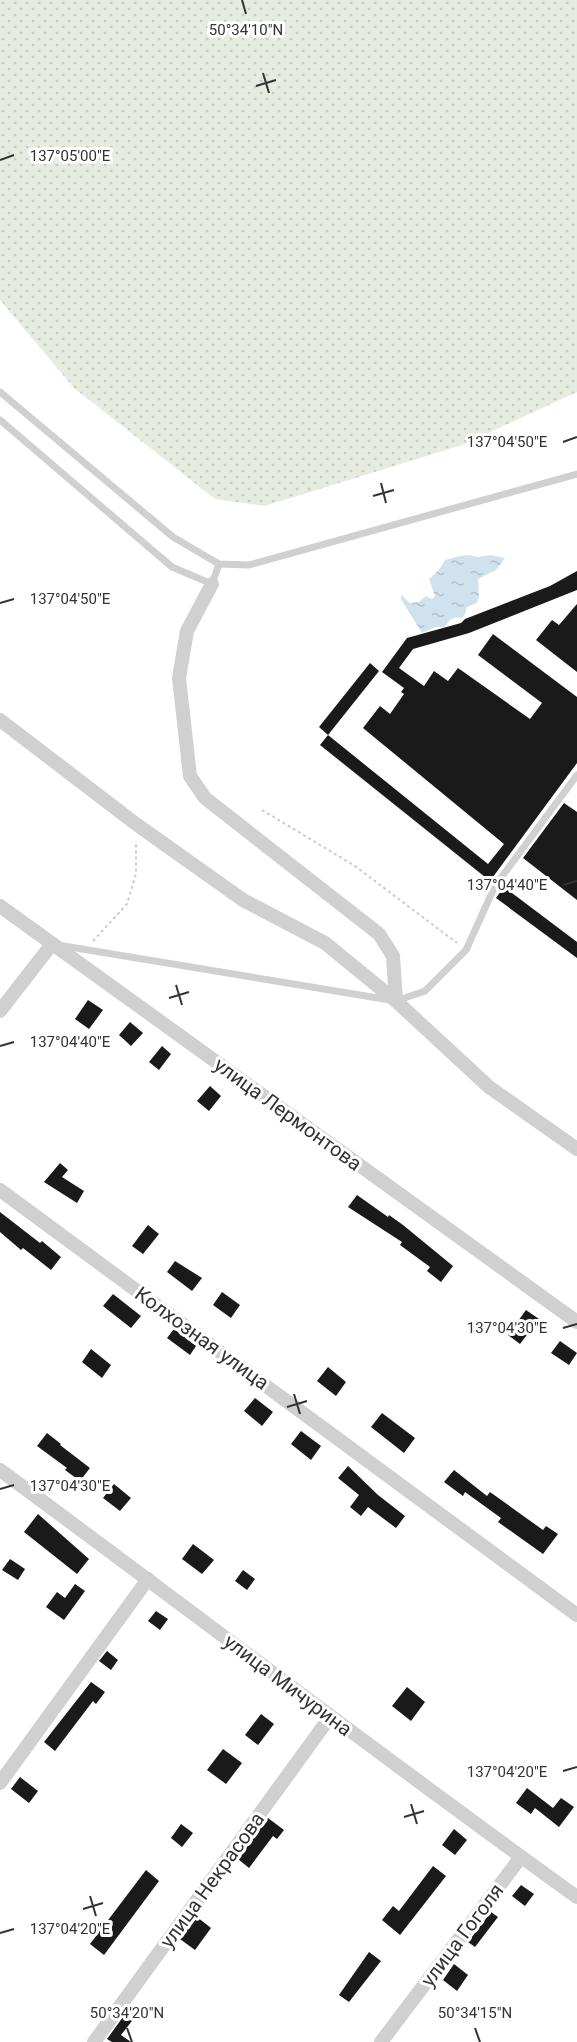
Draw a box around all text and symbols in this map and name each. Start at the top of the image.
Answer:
text: 50°34'10"N [209,21,283,39]
text: 137°05'00"E [30,147,111,165]
text: 137°04'50"E [467,433,548,451]
text: 137°04'50"E [30,590,111,608]
text: 137°04'40"E [467,876,548,894]
text: 137°04'40"E [30,1033,111,1051]
street label: улица Лермонтова [210,1052,366,1176]
street label: Колхозная улица [130,1281,274,1395]
text: 137°04'30"E [467,1319,548,1337]
text: 137°04'30"E [30,1477,111,1495]
street label: улица Мичурина [219,1629,357,1741]
text: 137°04'20"E [467,1763,548,1781]
street label: улица Некрасова [155,1807,269,1953]
street label: улица Гоголя [416,1879,508,1991]
text: 137°04'20"E [30,1920,111,1938]
text: 50°34'20"N [90,2004,164,2022]
text: 50°34'15"N [438,2004,512,2022]

